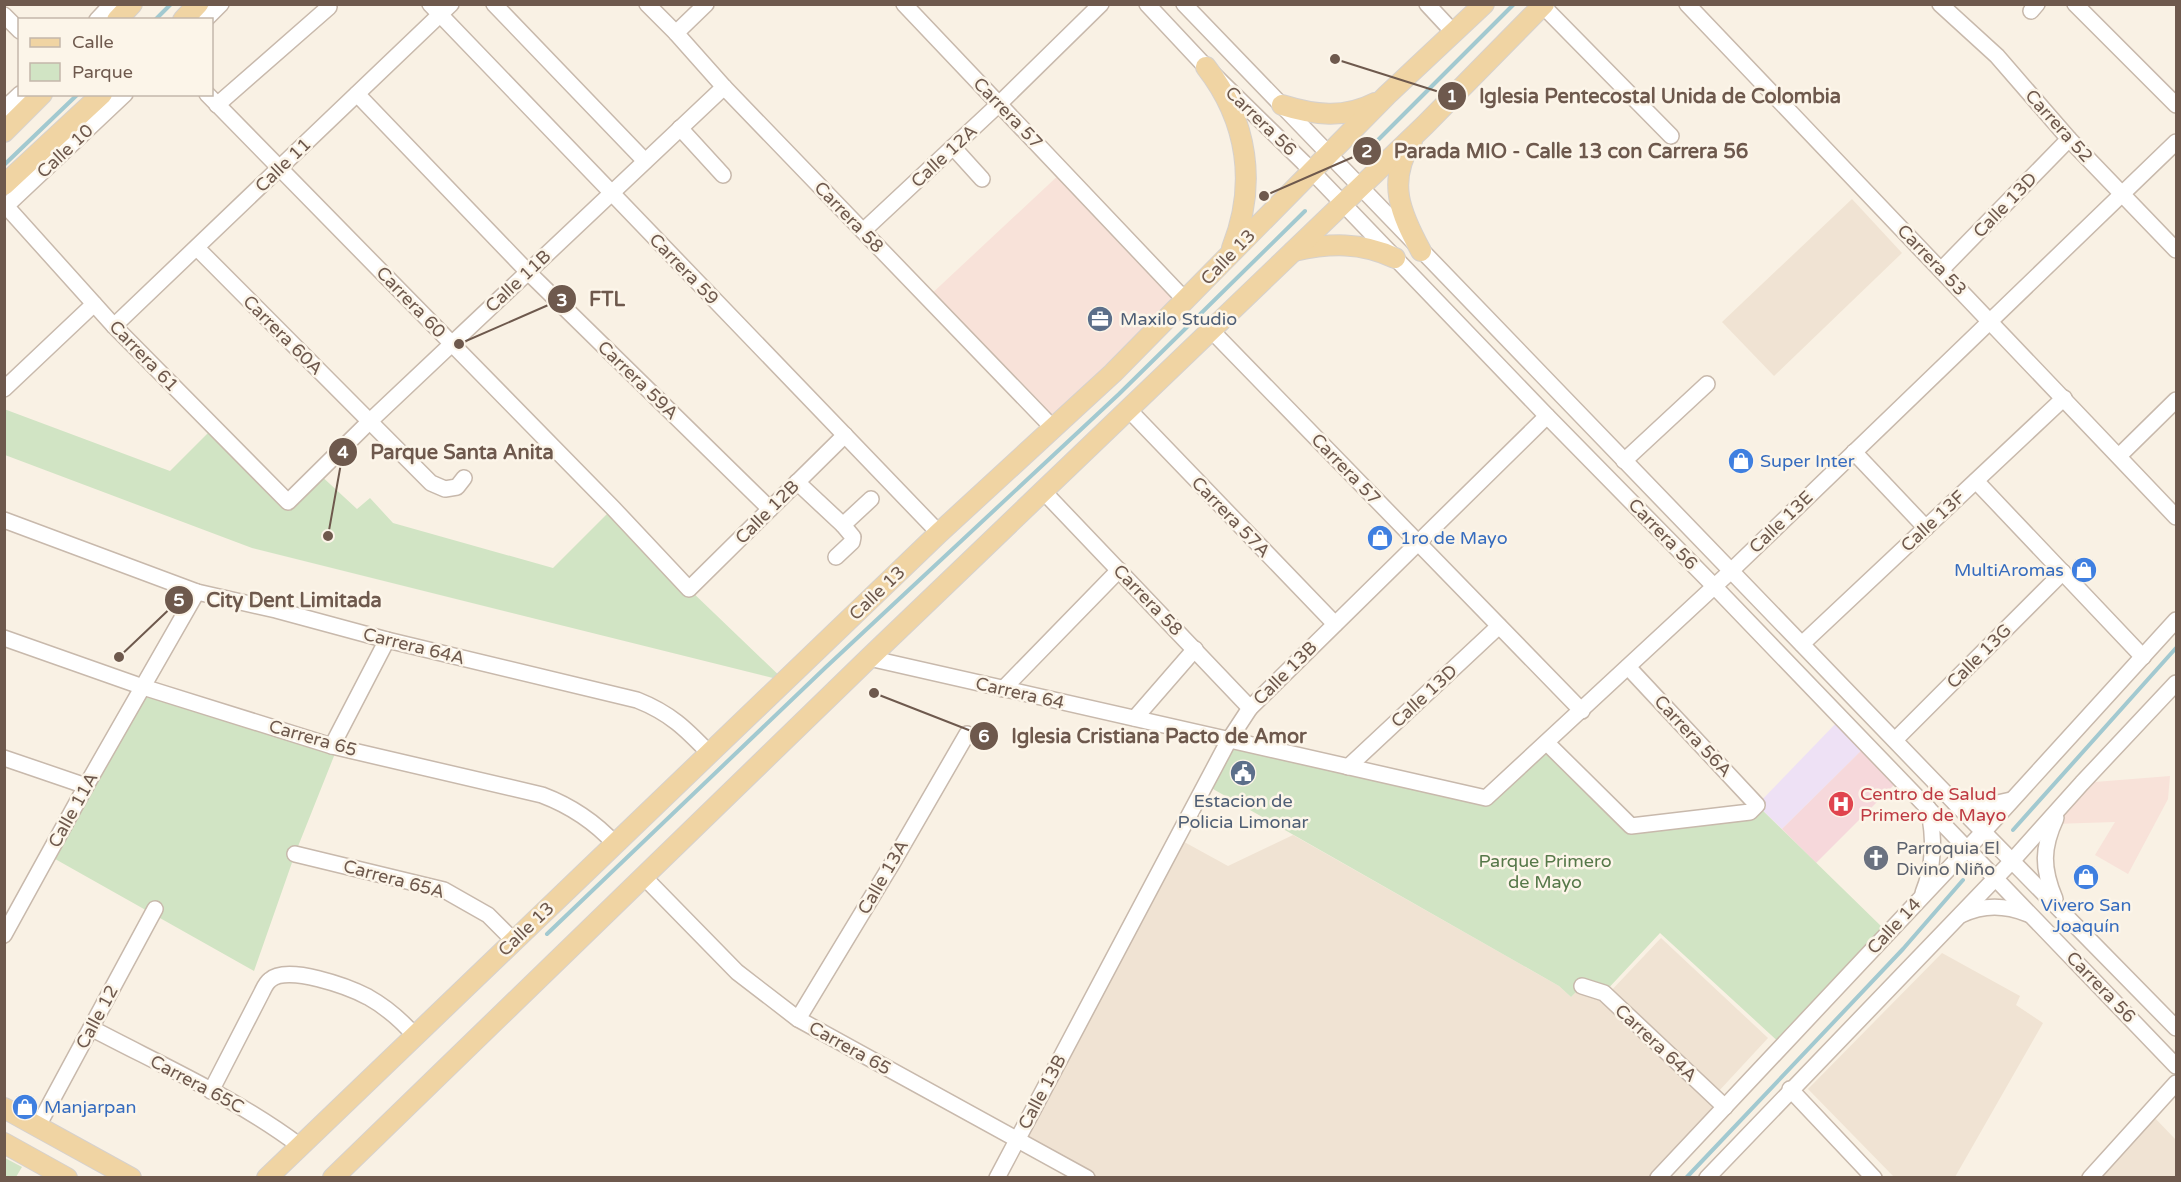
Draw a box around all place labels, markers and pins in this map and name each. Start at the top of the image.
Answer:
callout: Iglesia Pentecostal Unida de Colombia [1437,77,1853,115]
callout: Parada MIO - Calle 13 con Carrera 56 [1352,132,1761,170]
callout: FTL [547,280,637,318]
office icon: Maxilo Studio [1085,304,1115,334]
place label: Maxilo Studio [1120,308,1237,330]
callout: Parque Santa Anita [328,433,566,471]
shop icon: Super Inter [1726,446,1756,476]
place label: Super Inter [1760,450,1855,472]
shop icon: 1ro de Mayo [1365,523,1395,553]
place label: 1ro de Mayo [1400,527,1508,549]
shop icon: MultiAromas [2069,555,2099,585]
place label: MultiAromas [1954,559,2064,581]
callout: City Dent Limitada [164,581,394,619]
callout: Iglesia Cristiana Pacto de Amor [969,717,1319,755]
public building icon: Estacion de Policia Limonar [1228,758,1258,788]
place label: Centro de Salud Primero de Mayo [1860,783,2006,826]
hospital icon: Centro de Salud Primero de Mayo [1826,789,1856,819]
place label: Estacion de Policia Limonar [1178,790,1309,833]
place label: Parroquia El Divino Niño [1896,837,2000,880]
church icon: Parroquia El Divino Niño [1861,843,1891,873]
shop icon: Vivero San Joaquín [2071,862,2101,892]
place label: Vivero San Joaquín [2041,894,2131,937]
shop icon: Manjarpan [10,1092,40,1122]
place label: Manjarpan [44,1096,136,1118]

